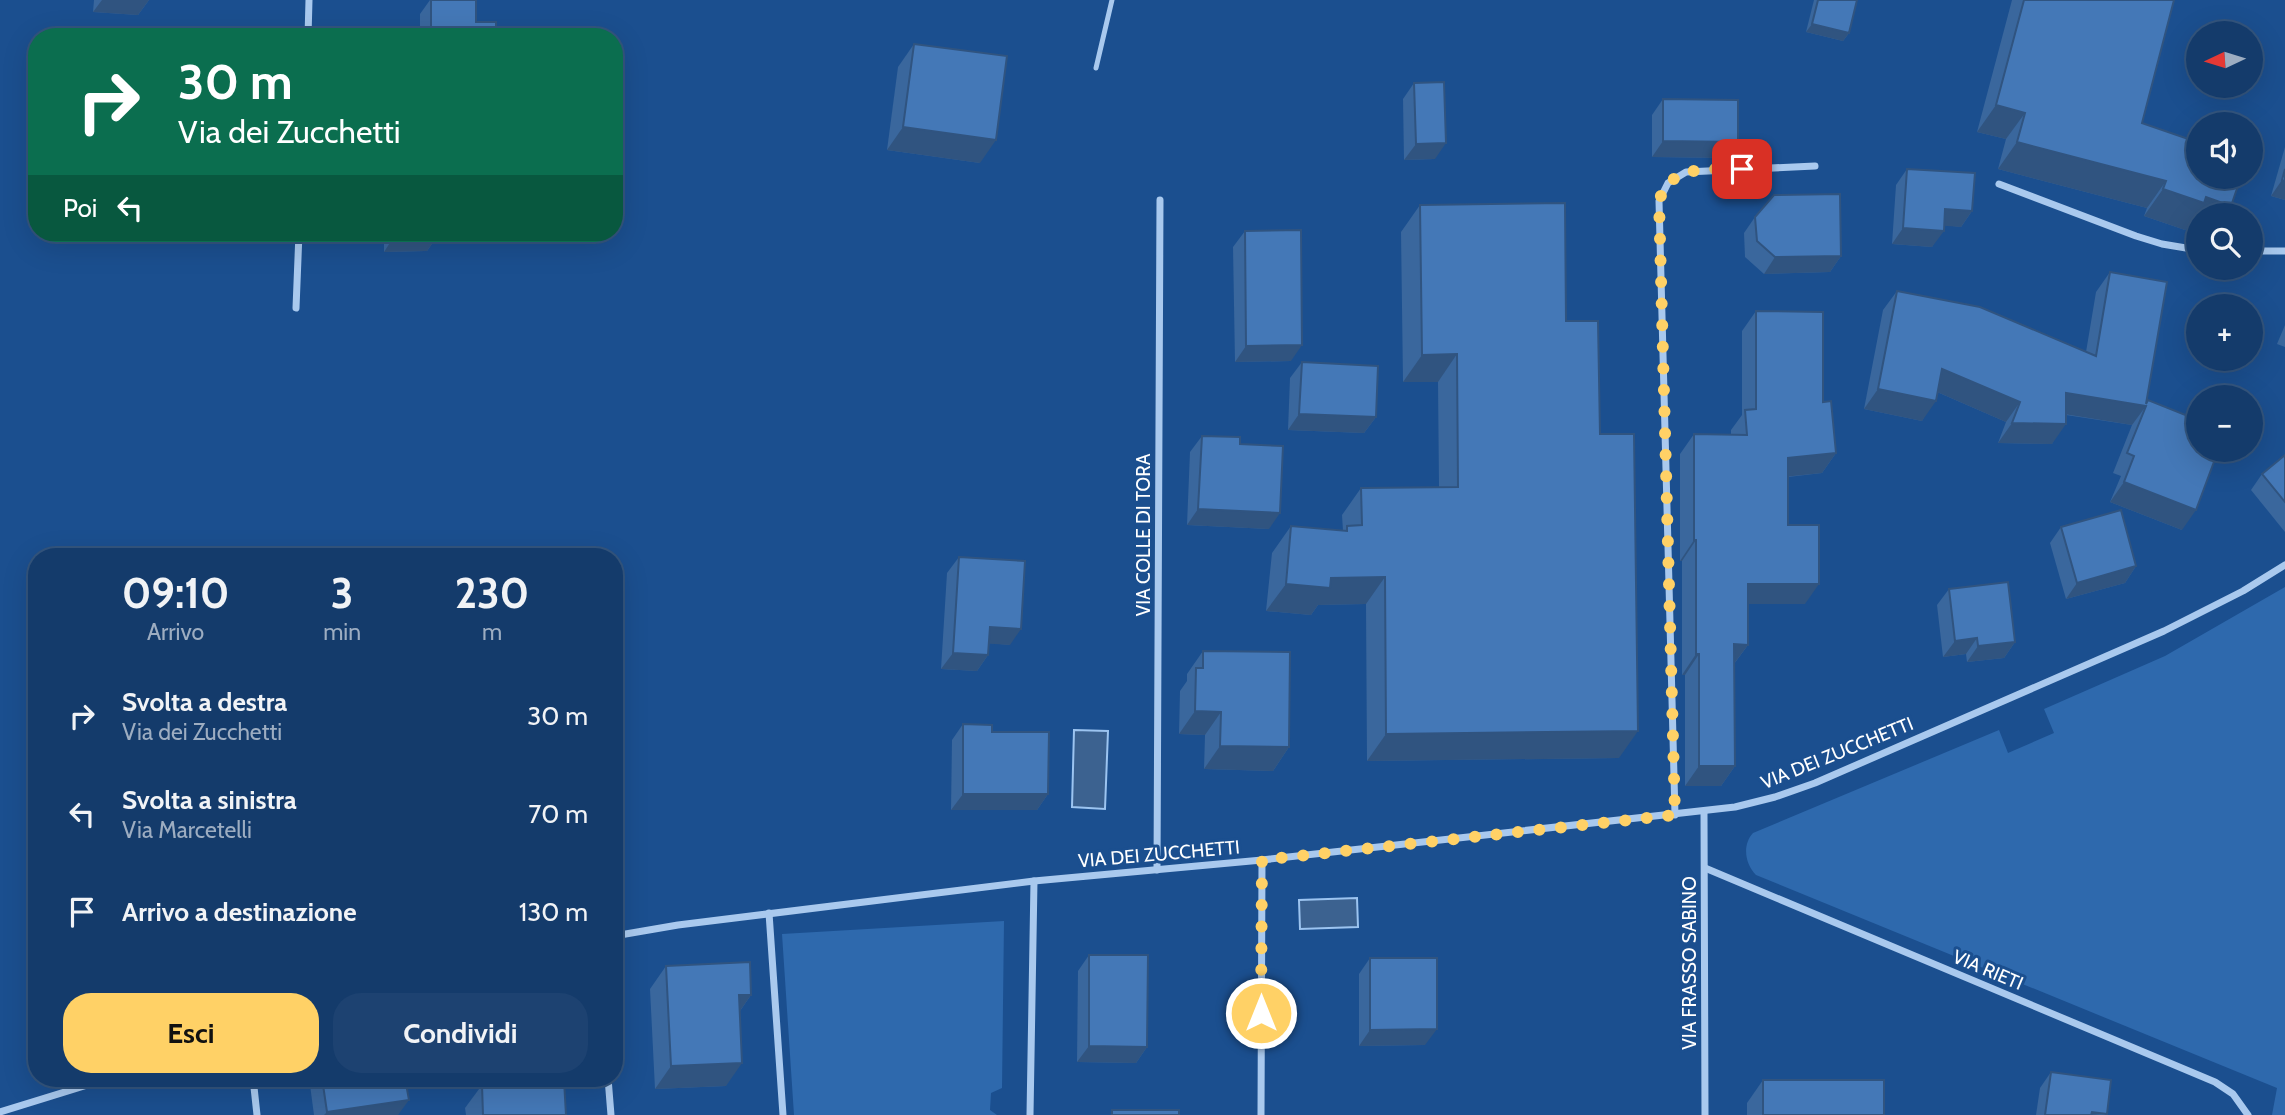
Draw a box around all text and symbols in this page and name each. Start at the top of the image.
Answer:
north arrow [2186,21,2263,98]
map controls [2186,21,2263,462]
text: 30 m [178,52,293,111]
icon: right [63,56,154,147]
text: Via dei Zucchetti [178,112,401,151]
button: sound [2186,112,2263,189]
pin [1712,139,1772,199]
icon: arrive [1723,150,1761,188]
icon: left [111,189,149,227]
text: Poi [63,192,97,224]
button: search [2186,203,2263,280]
button: + [2186,294,2263,371]
button: − [2186,385,2263,462]
street label: VIA COLLE DI TORA [1132,453,1155,616]
text: 09:10 [122,567,229,619]
text: 3 [331,567,353,619]
text: 230 [455,567,529,619]
text: Arrivo [147,618,204,646]
text: min [323,618,361,646]
text: m [482,618,502,646]
text: Svolta a destra [122,686,287,718]
icon: right [63,697,101,735]
text: 30 m [527,700,588,732]
street label: VIA DEI ZUCCHETTI [1757,712,1917,794]
text: Via dei Zucchetti [122,718,282,746]
text: Svolta a sinistra [122,784,297,816]
icon: left [63,795,101,833]
text: 70 m [528,798,588,830]
text: Via Marcetelli [122,816,252,844]
street label: VIA DEI ZUCCHETTI [1077,835,1241,873]
street label: VIA FRASSO SABINO [1678,876,1701,1050]
icon: arrive [63,893,101,931]
text: Arrivo a destinazione [122,896,357,928]
text: 130 m [519,896,588,928]
street label: VIA RIETI [1949,945,2027,995]
position arrow [1224,976,1298,1050]
button: Esci [63,993,319,1073]
button: Condividi [333,993,588,1073]

